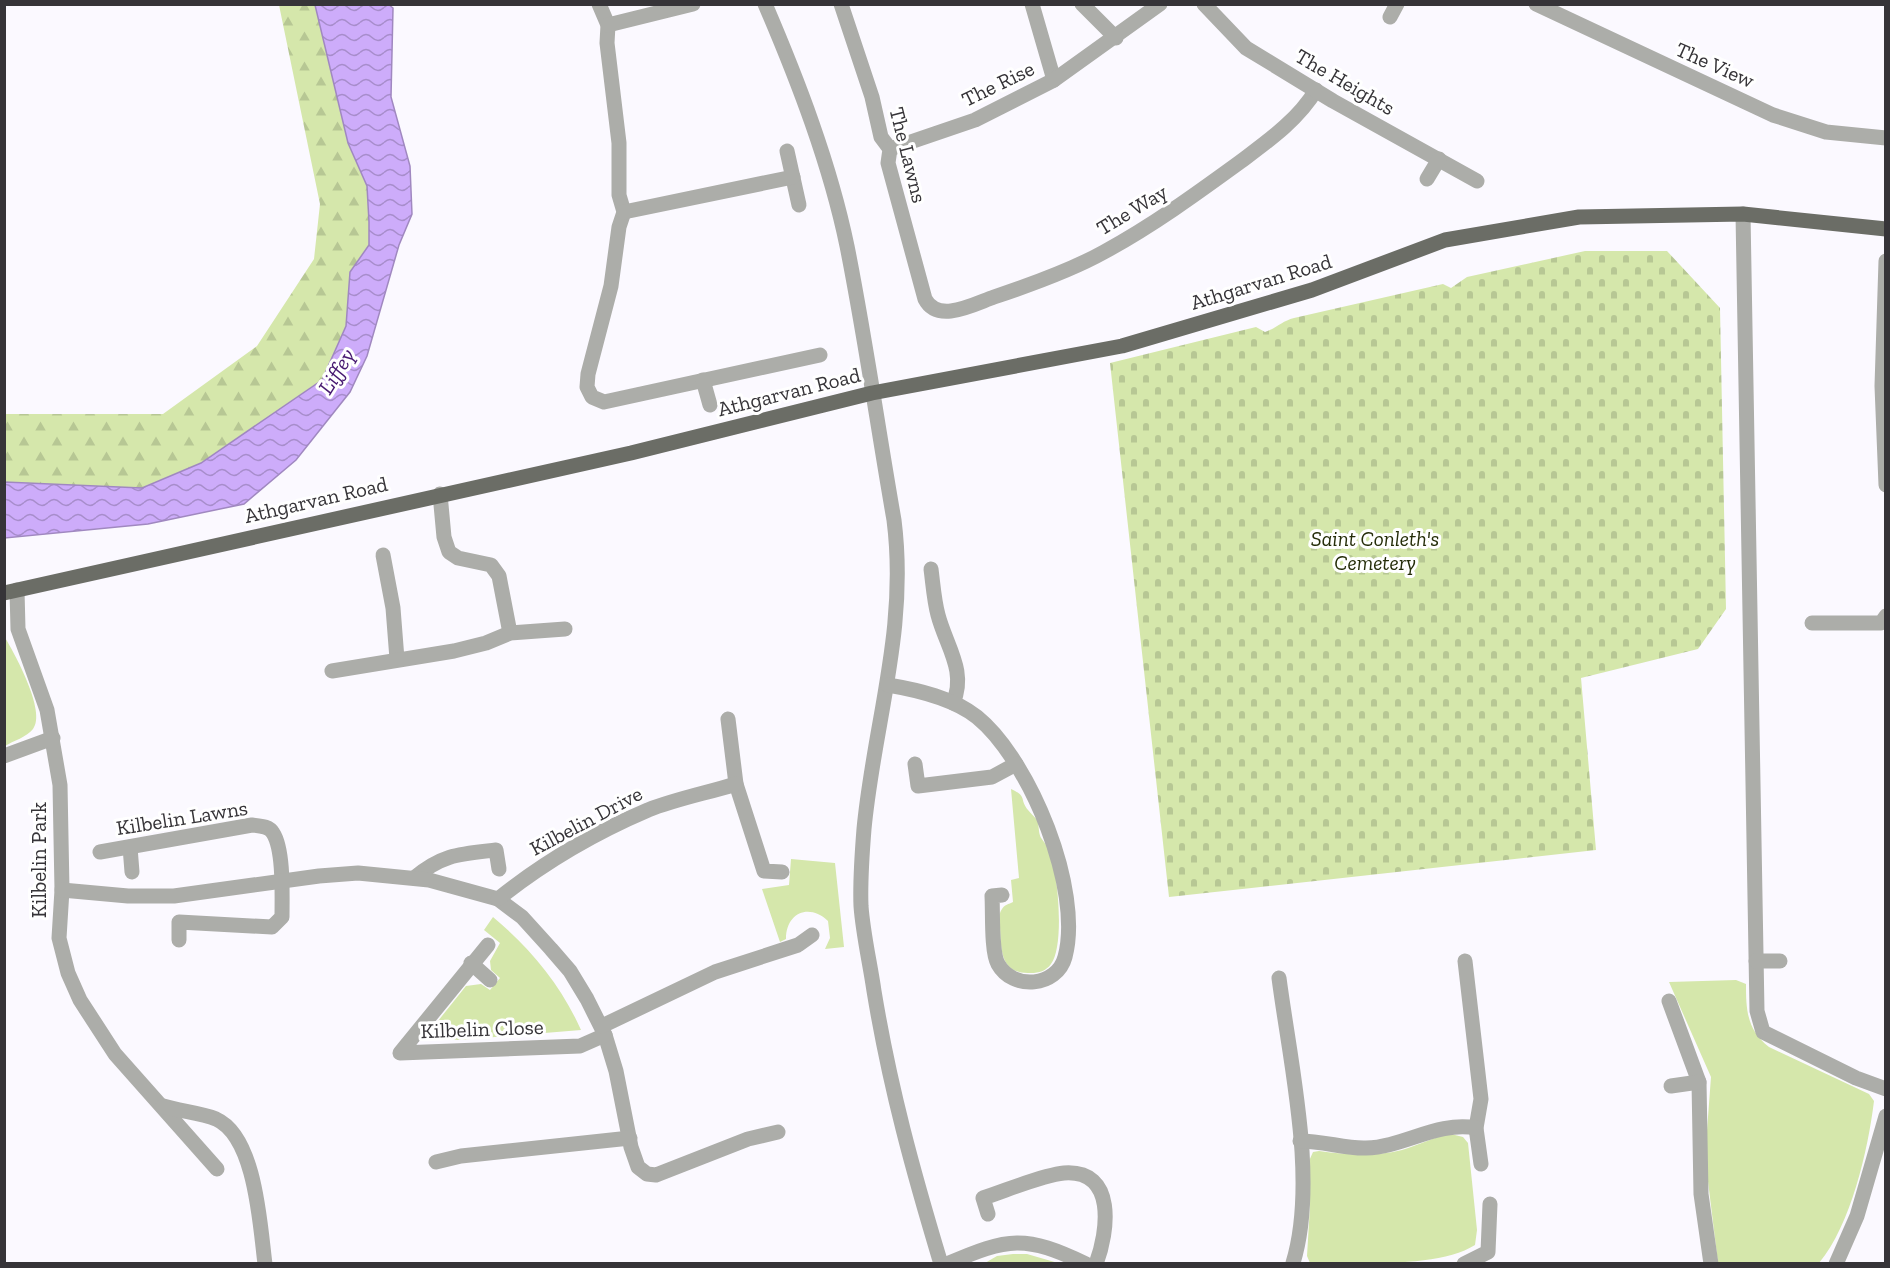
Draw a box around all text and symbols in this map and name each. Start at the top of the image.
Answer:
street label: The View [1672,36,1758,93]
street label: The Heights [1291,43,1399,120]
street label: The Rise [958,55,1038,112]
street label: The Lawns [885,104,932,205]
street label: The Way [1092,179,1172,240]
street label: Athgarvan Road [1187,248,1335,315]
water label: Liffey [312,343,361,399]
street label: Athgarvan Road [715,362,863,421]
street label: Athgarvan Road [242,471,390,528]
park label: Saint Conleth's Cemetery [1311,526,1439,575]
street label: Kilbelin Drive [525,780,646,861]
street label: Kilbelin Lawns [114,795,249,840]
street label: Kilbelin Park [26,802,51,918]
street label: Kilbelin Close [420,1014,544,1043]

